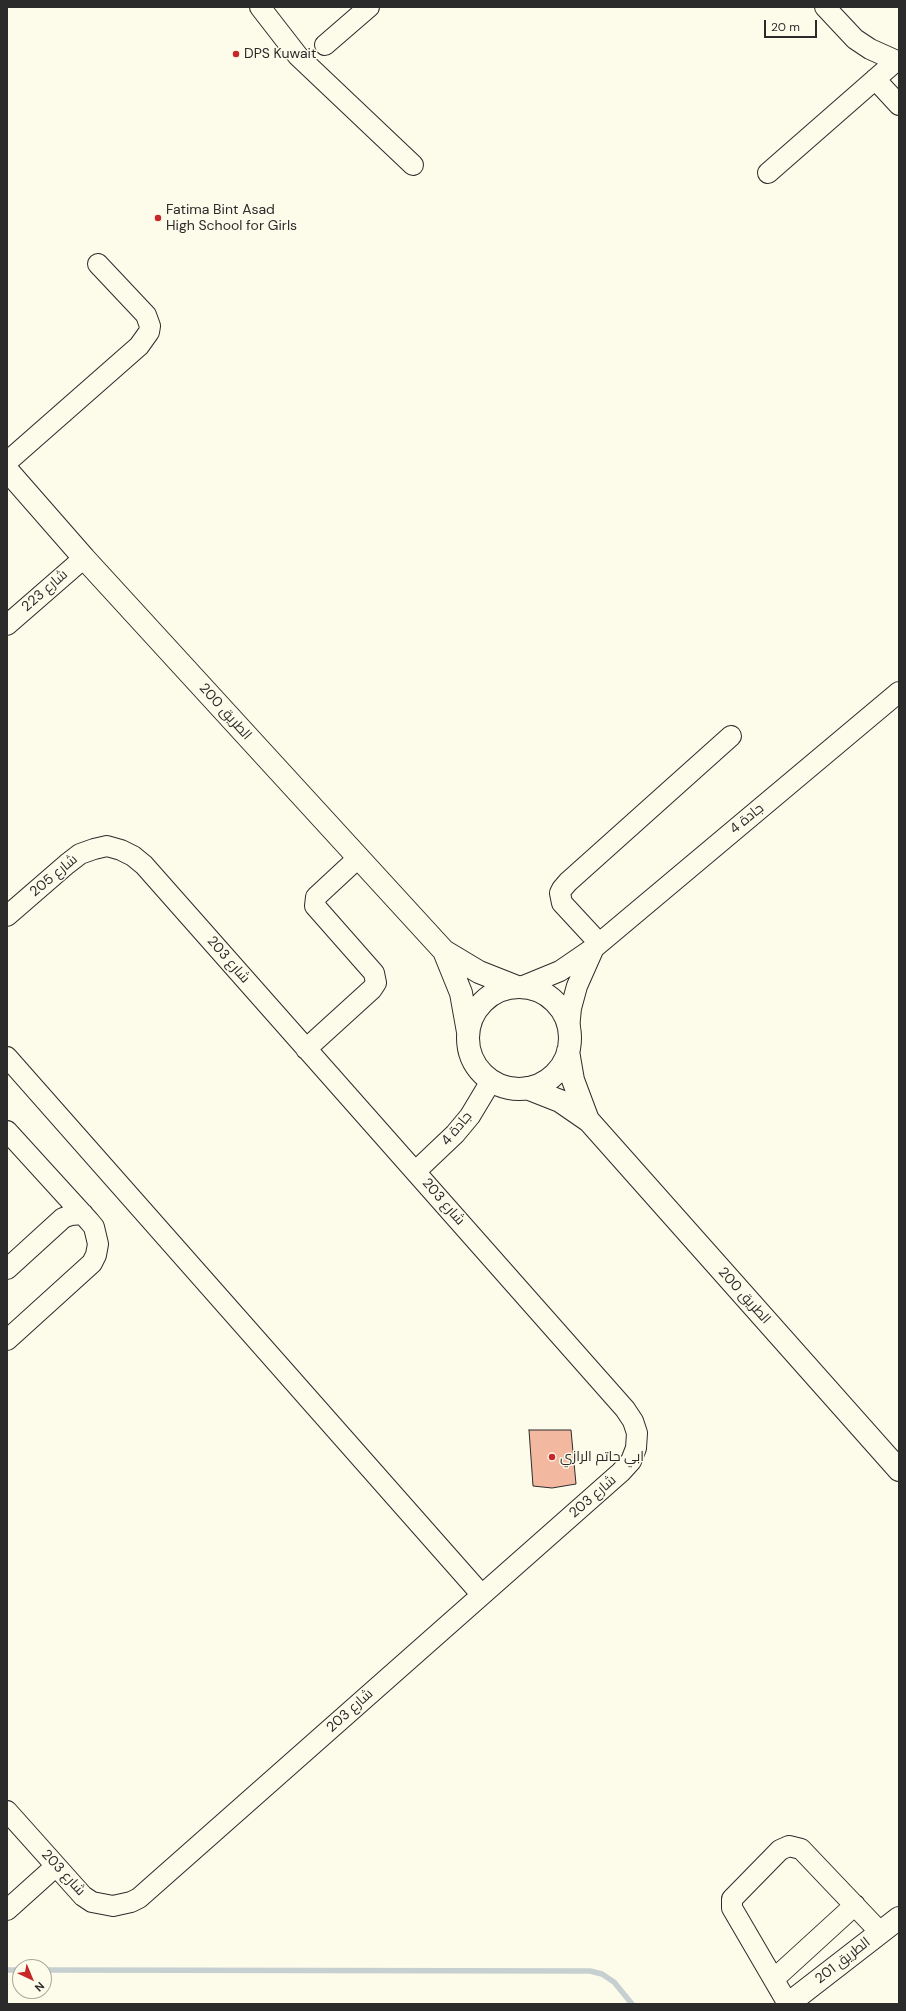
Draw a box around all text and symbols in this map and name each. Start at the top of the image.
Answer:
scale bar [766,12,819,38]
text: 20 m [771,19,800,35]
place label: DPS Kuwait [244,46,316,62]
marker: DPS Kuwait [231,49,241,59]
place label: Fatima Bint Asad High School for Girls [166,202,297,234]
marker: Fatima Bint Asad High School for Girls [153,213,163,223]
street label: شارع 223 [19,567,71,615]
street label: الطريق 200 [195,680,255,744]
street label: جادة 4 [727,800,767,838]
street label: شارع 205 [27,851,81,901]
street label: شارع 203 [203,933,253,987]
street label: جادة 4 [438,1109,476,1149]
street label: شارع 203 [418,1175,468,1229]
street label: الطريق 200 [714,1264,774,1328]
place label: ابي حاتم الرازي [560,1449,644,1465]
marker: ابي حاتم الرازي [547,1452,557,1462]
street label: شارع 203 [566,1472,620,1522]
street label: شارع 203 [323,1686,377,1736]
street label: شارع 203 [38,1847,88,1899]
street label: الطريق 201 [812,1934,874,1988]
north arrow [12,1959,52,1999]
text: N [32,1979,47,1995]

